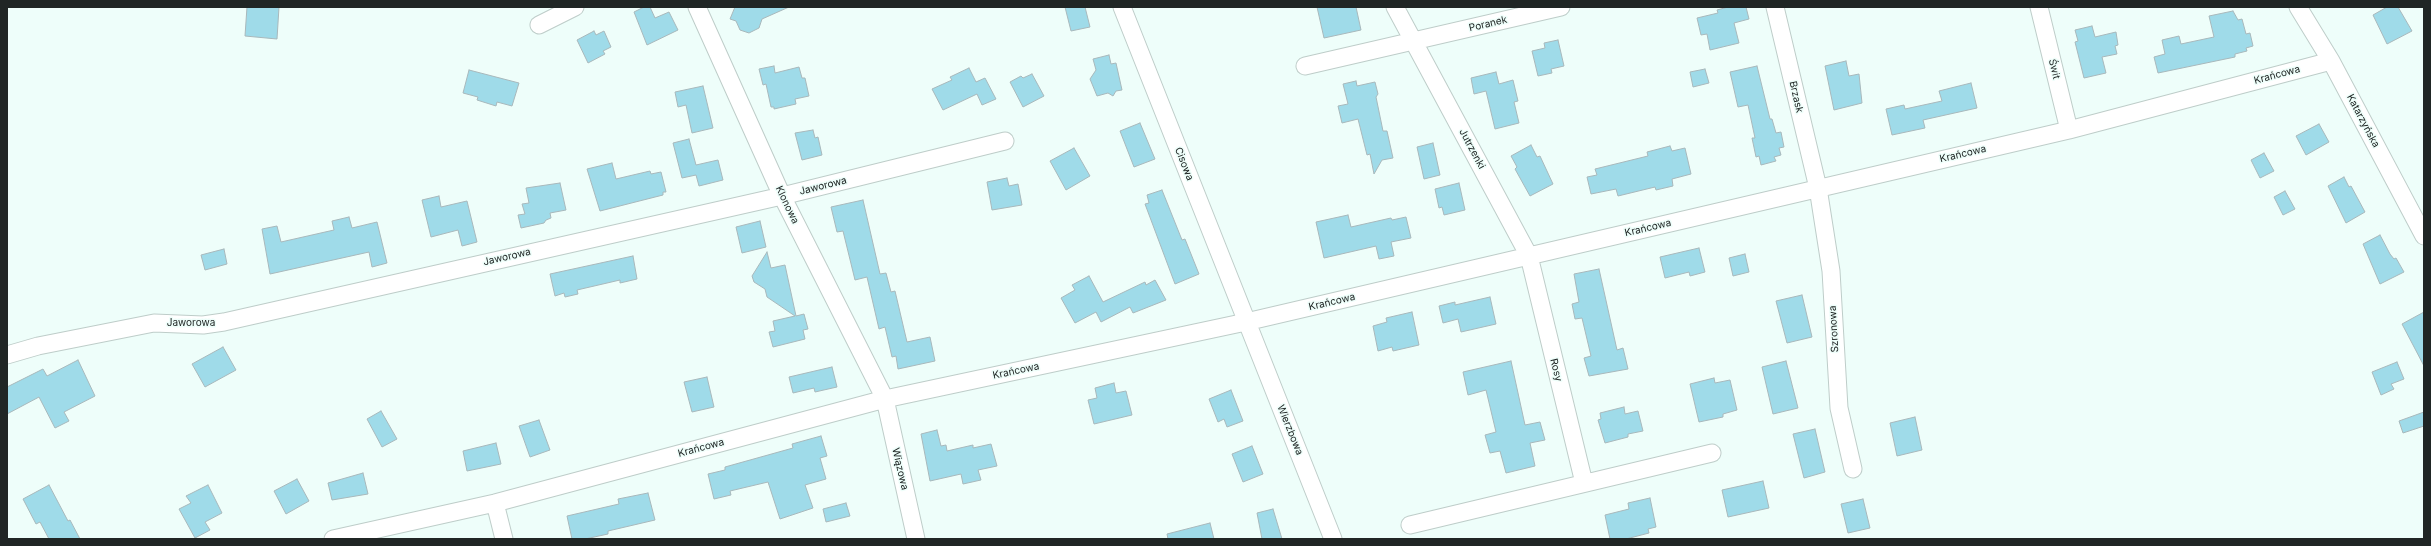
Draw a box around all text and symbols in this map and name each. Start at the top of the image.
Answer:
street label: Poranek [1468,14,1508,34]
street label: Świt [2046,58,2062,80]
street label: Krańcowa [2253,63,2301,87]
street label: Brzask [1787,80,1805,114]
street label: Katarzyńska [2344,92,2382,150]
street label: Jutrzenki [1456,127,1488,171]
street label: Krańcowa [1939,143,1987,165]
street label: Cisowa [1172,146,1196,182]
street label: Jaworowa [798,174,848,198]
street label: Klonowa [773,184,801,226]
street label: Krańcowa [1624,217,1672,239]
street label: Jaworowa [482,246,532,268]
street label: Krańcowa [1308,291,1356,313]
street label: Szronowa [1827,305,1841,353]
street label: Jaworowa [167,317,215,329]
street label: Rosy [1547,357,1565,383]
street label: Krańcowa [992,360,1040,382]
street label: Wierzbowa [1274,403,1306,457]
street label: Krańcowa [677,436,725,460]
street label: Wiązowa [889,447,911,491]

